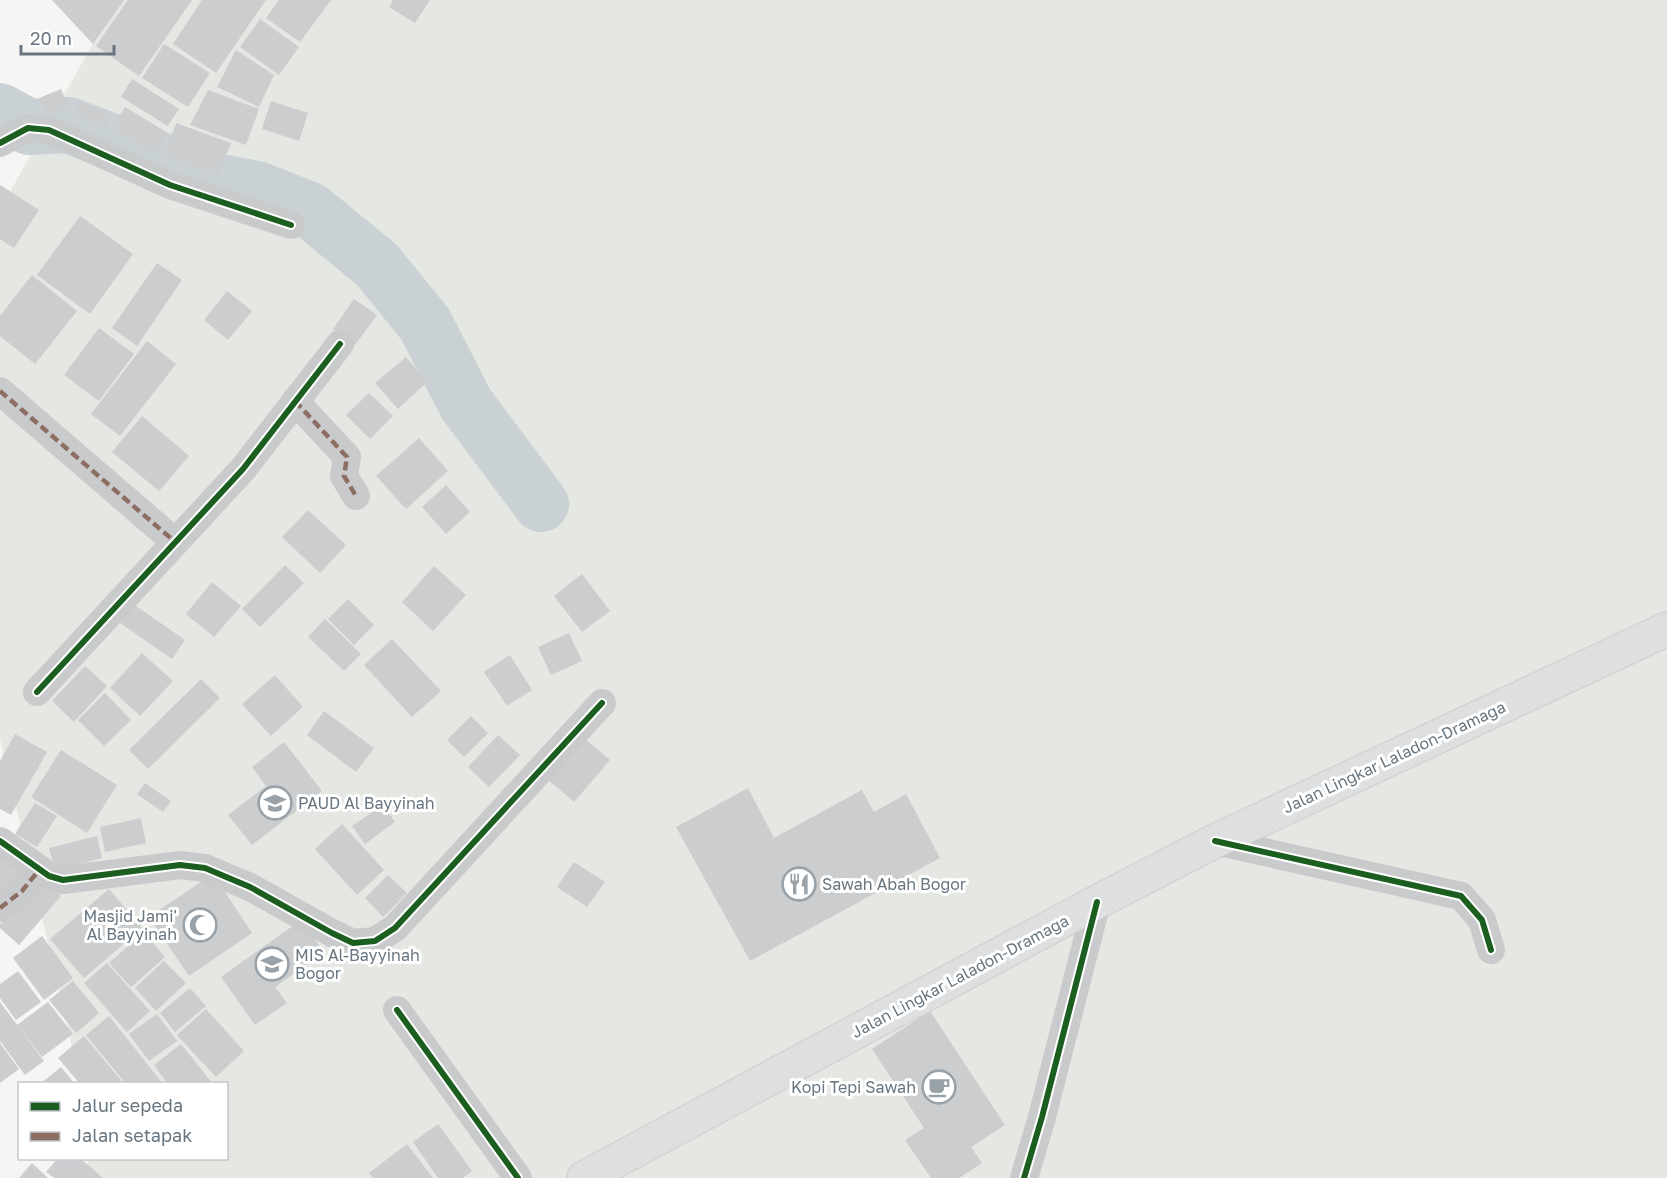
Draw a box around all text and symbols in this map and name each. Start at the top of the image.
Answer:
scale bar [21,18,114,56]
text: 20 m [30,27,72,49]
street label: Jalan Lingkar Laladon-Dramaga [1279,696,1509,818]
school or university icon: PAUD Al Bayyinah [257,785,293,821]
place label: PAUD Al Bayyinah [298,793,435,813]
restaurant icon: Sawah Abah Bogor [781,866,817,902]
place label: Sawah Abah Bogor [822,874,966,894]
place label: Masjid Jami' Al Bayyinah [83,906,177,944]
mosque icon: Masjid Jami' Al Bayyinah [182,907,218,943]
street label: Jalan Lingkar Laladon-Dramaga [848,910,1072,1042]
place label: MIS Al-Bayyinah Bogor [295,945,420,983]
school or university icon: MIS Al-Bayyinah Bogor [254,946,290,982]
cafe icon: Kopi Tepi Sawah [921,1069,957,1105]
place label: Kopi Tepi Sawah [791,1077,916,1097]
legend [18,1082,228,1160]
text: Jalur sepeda [72,1094,183,1116]
text: Jalan setapak [72,1124,192,1146]

